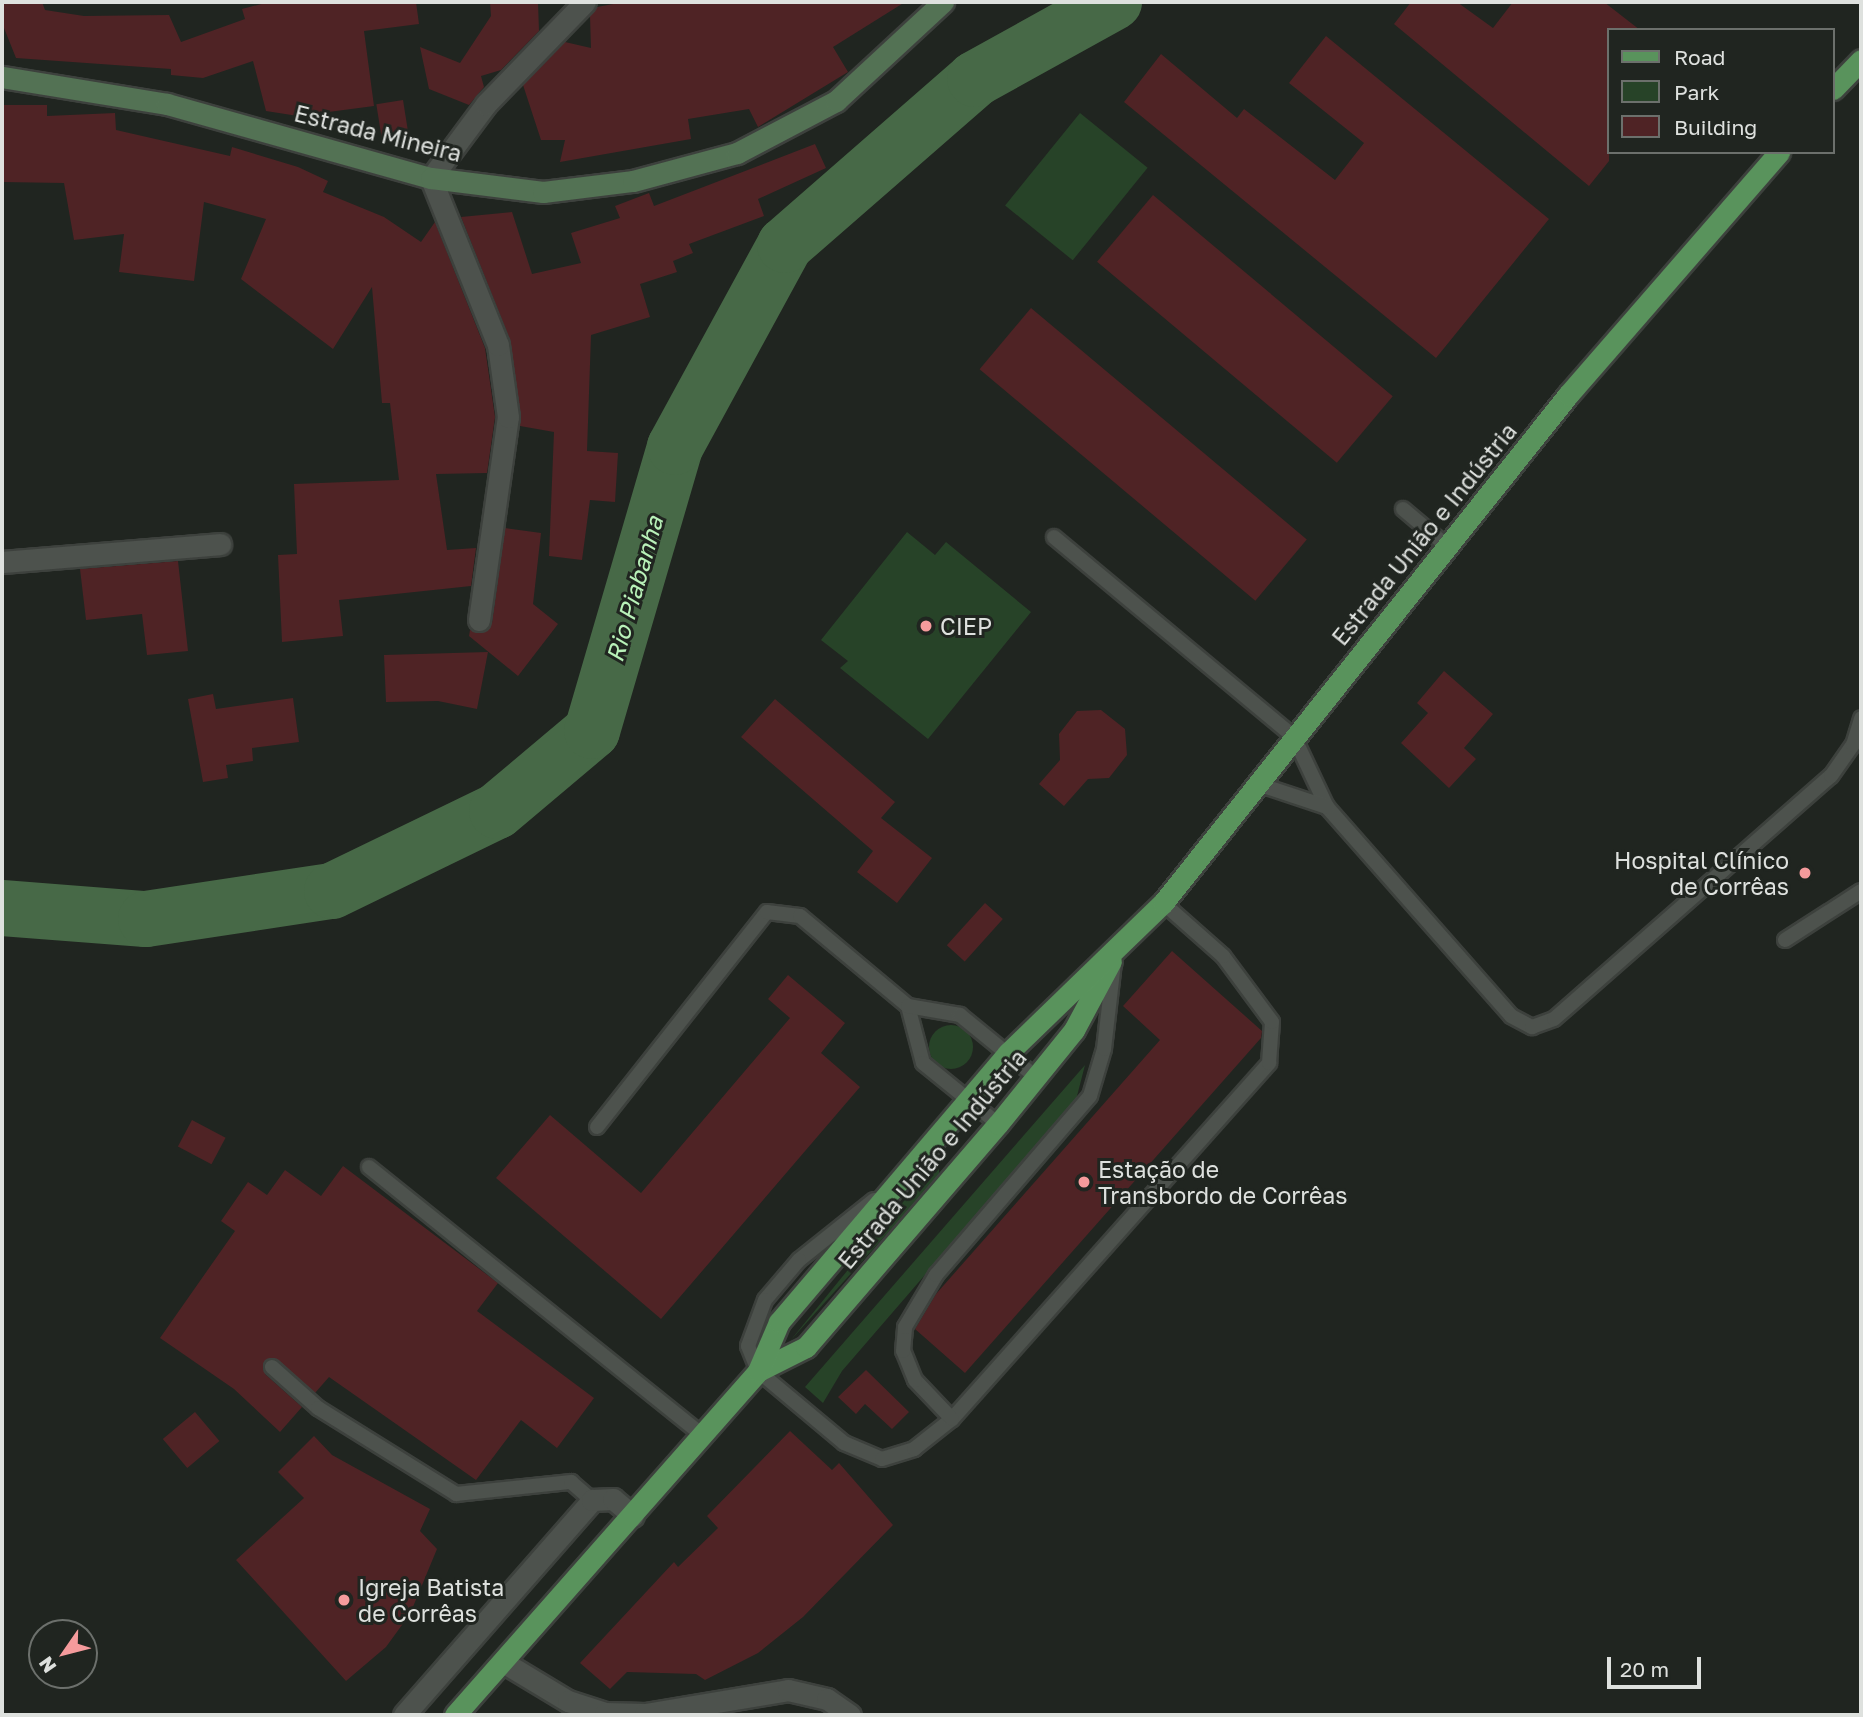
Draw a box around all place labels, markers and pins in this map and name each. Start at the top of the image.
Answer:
place label: CIEP [940,612,992,640]
marker: CIEP [918,618,934,634]
place label: Hospital Clínico de Corrêas [1614,846,1789,900]
marker: Hospital Clínico de Corrêas [1795,863,1815,883]
place label: Estação de Transbordo de Corrêas [1098,1155,1348,1209]
marker: Estação de Transbordo de Corrêas [1076,1174,1092,1190]
place label: Igreja Batista de Corrêas [358,1573,504,1627]
marker: Igreja Batista de Corrêas [336,1592,352,1608]

